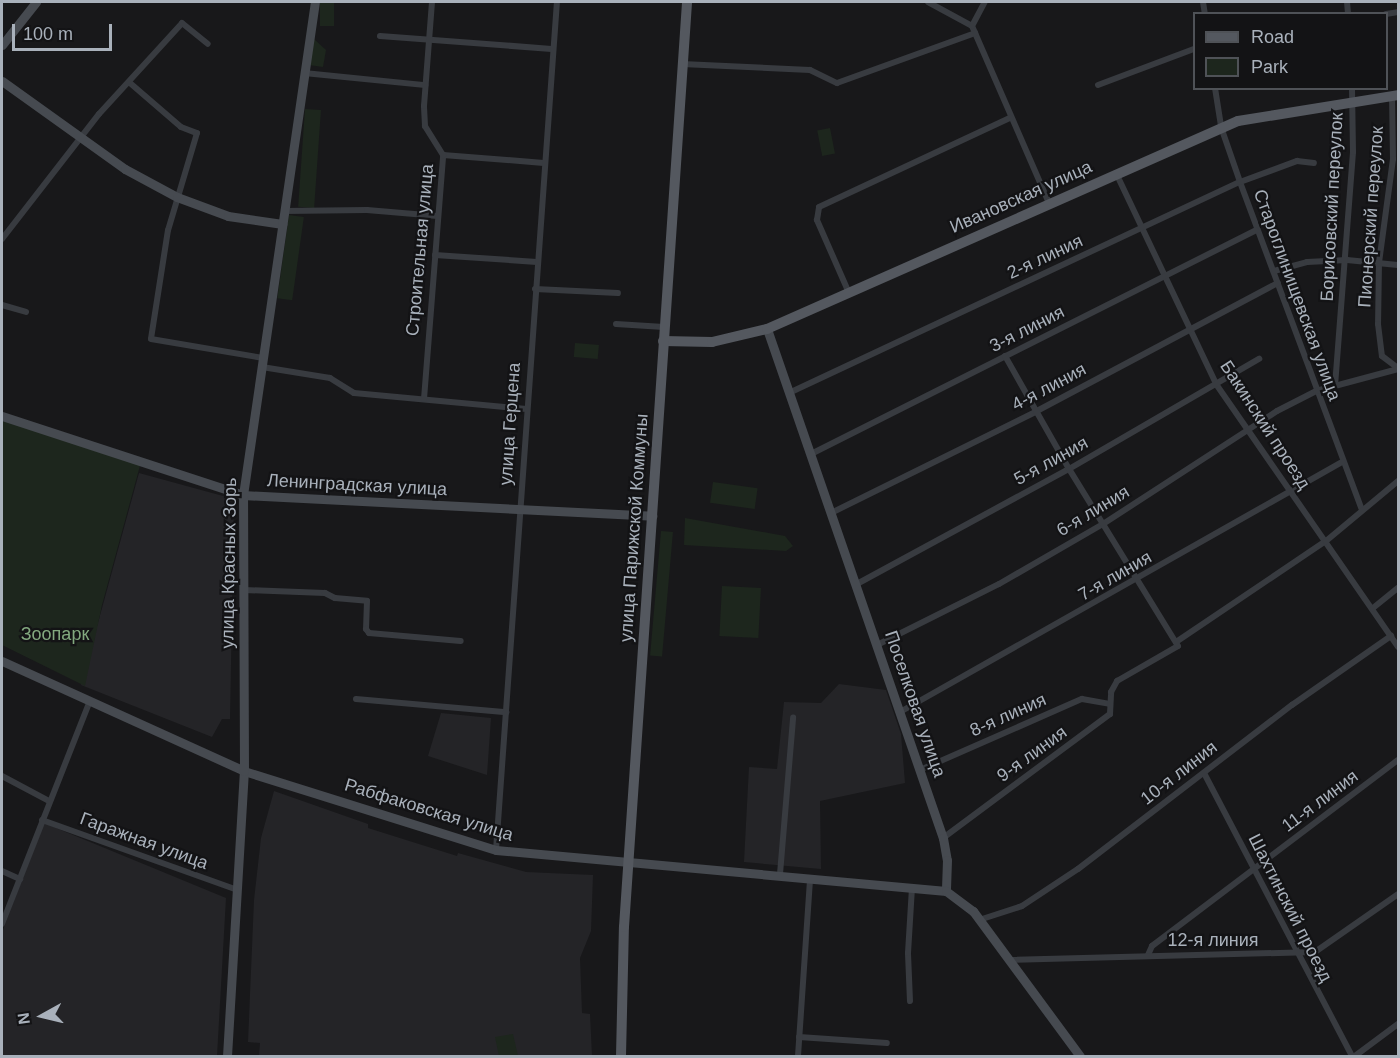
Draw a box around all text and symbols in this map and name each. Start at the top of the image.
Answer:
scale bar [15,12,116,50]
legend [1193,12,1388,90]
text: 100 m [23,24,73,44]
text: Road [1251,27,1294,47]
text: Park [1251,57,1288,77]
street label: Борисовский переулок [1316,112,1348,302]
street label: Пионерский переулок [1354,126,1388,308]
street label: Ивановская улица [947,156,1095,238]
street label: Строительная улица [402,163,438,337]
street label: Староглинищевская улица [1249,186,1345,404]
street label: 2-я линия [1004,230,1086,284]
street label: 3-я линия [986,301,1068,357]
street label: Бакинский проезд [1215,356,1315,494]
street label: 4-я линия [1008,358,1090,416]
street label: улица Герцена [495,362,525,486]
street label: улица Парижской Коммуны [615,413,653,643]
street label: 5-я линия [1010,432,1092,490]
street label: Ленинградская улица [266,469,448,501]
street label: улица Красных Зорь [217,477,241,649]
street label: 6-я линия [1053,481,1133,541]
street label: 7-я линия [1075,546,1155,606]
park label: Зоопарк [21,623,89,645]
street label: Поселковая улица [880,628,950,780]
street label: 8-я линия [967,689,1049,741]
street label: 9-я линия [993,721,1071,787]
street label: 10-я линия [1136,736,1222,810]
street label: 11-я линия [1278,765,1362,837]
street label: Рабфаковская улица [342,774,516,846]
street label: Гаражная улица [77,808,211,874]
street label: Шахтинский проезд [1243,830,1337,986]
street label: 12-я линия [1167,929,1259,951]
north arrow [12,986,72,1046]
text: N [14,1012,33,1025]

